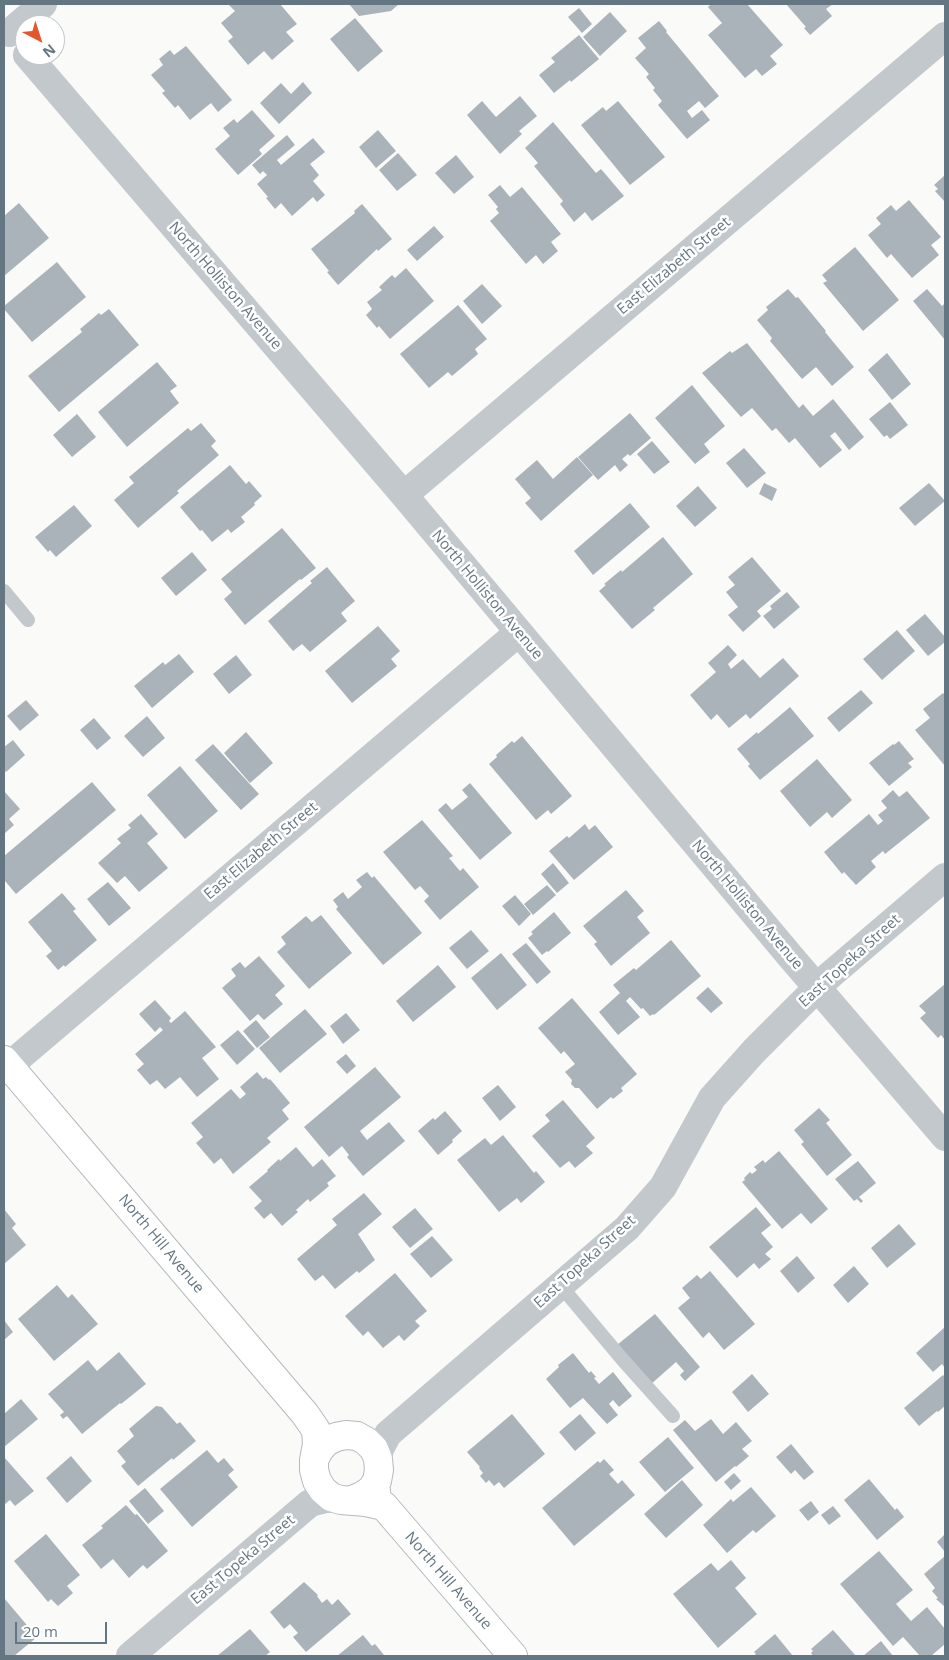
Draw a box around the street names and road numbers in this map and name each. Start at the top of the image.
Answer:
street label: East Elizabeth Street [614,213,734,319]
street label: North Holliston Avenue [165,219,285,353]
street label: North Holliston Avenue [428,527,546,663]
street label: East Elizabeth Street [201,798,321,904]
street label: North Holliston Avenue [688,837,806,973]
street label: East Topeka Street [796,911,904,1011]
street label: North Hill Avenue [114,1191,208,1297]
street label: East Topeka Street [531,1212,639,1312]
street label: East Topeka Street [187,1511,299,1609]
street label: North Hill Avenue [401,1529,495,1633]

